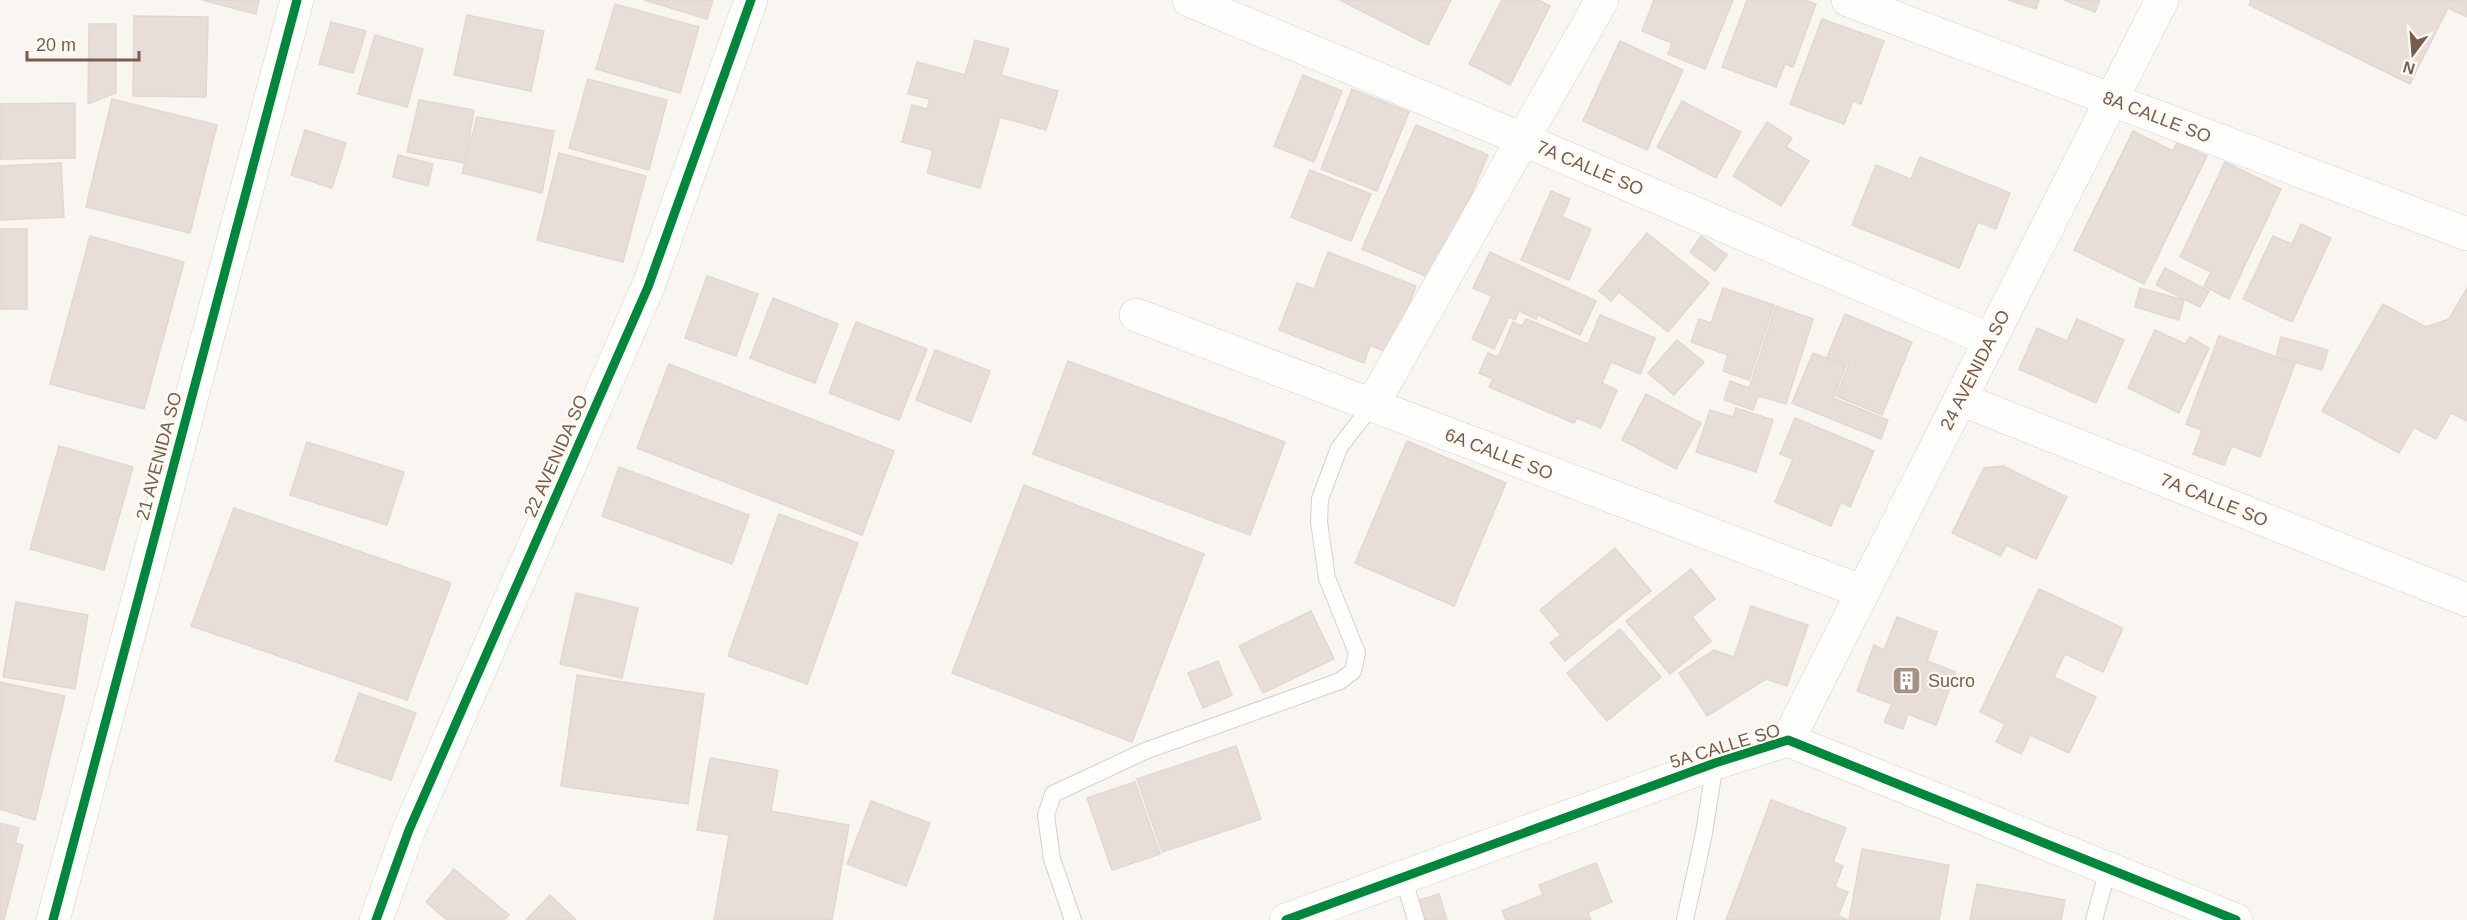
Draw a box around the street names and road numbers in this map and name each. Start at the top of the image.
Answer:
street label: 8A CALLE SO [2100,87,2214,147]
street label: 7A CALLE SO [1534,137,1646,199]
street label: 24 AVENIDA SO [1936,307,2014,433]
street label: 21 AVENIDA SO [132,390,186,522]
street label: 22 AVENIDA SO [520,392,592,520]
street label: 6A CALLE SO [1442,424,1556,484]
street label: 7A CALLE SO [2157,469,2271,531]
street label: 5A CALLE SO [1668,720,1782,772]

